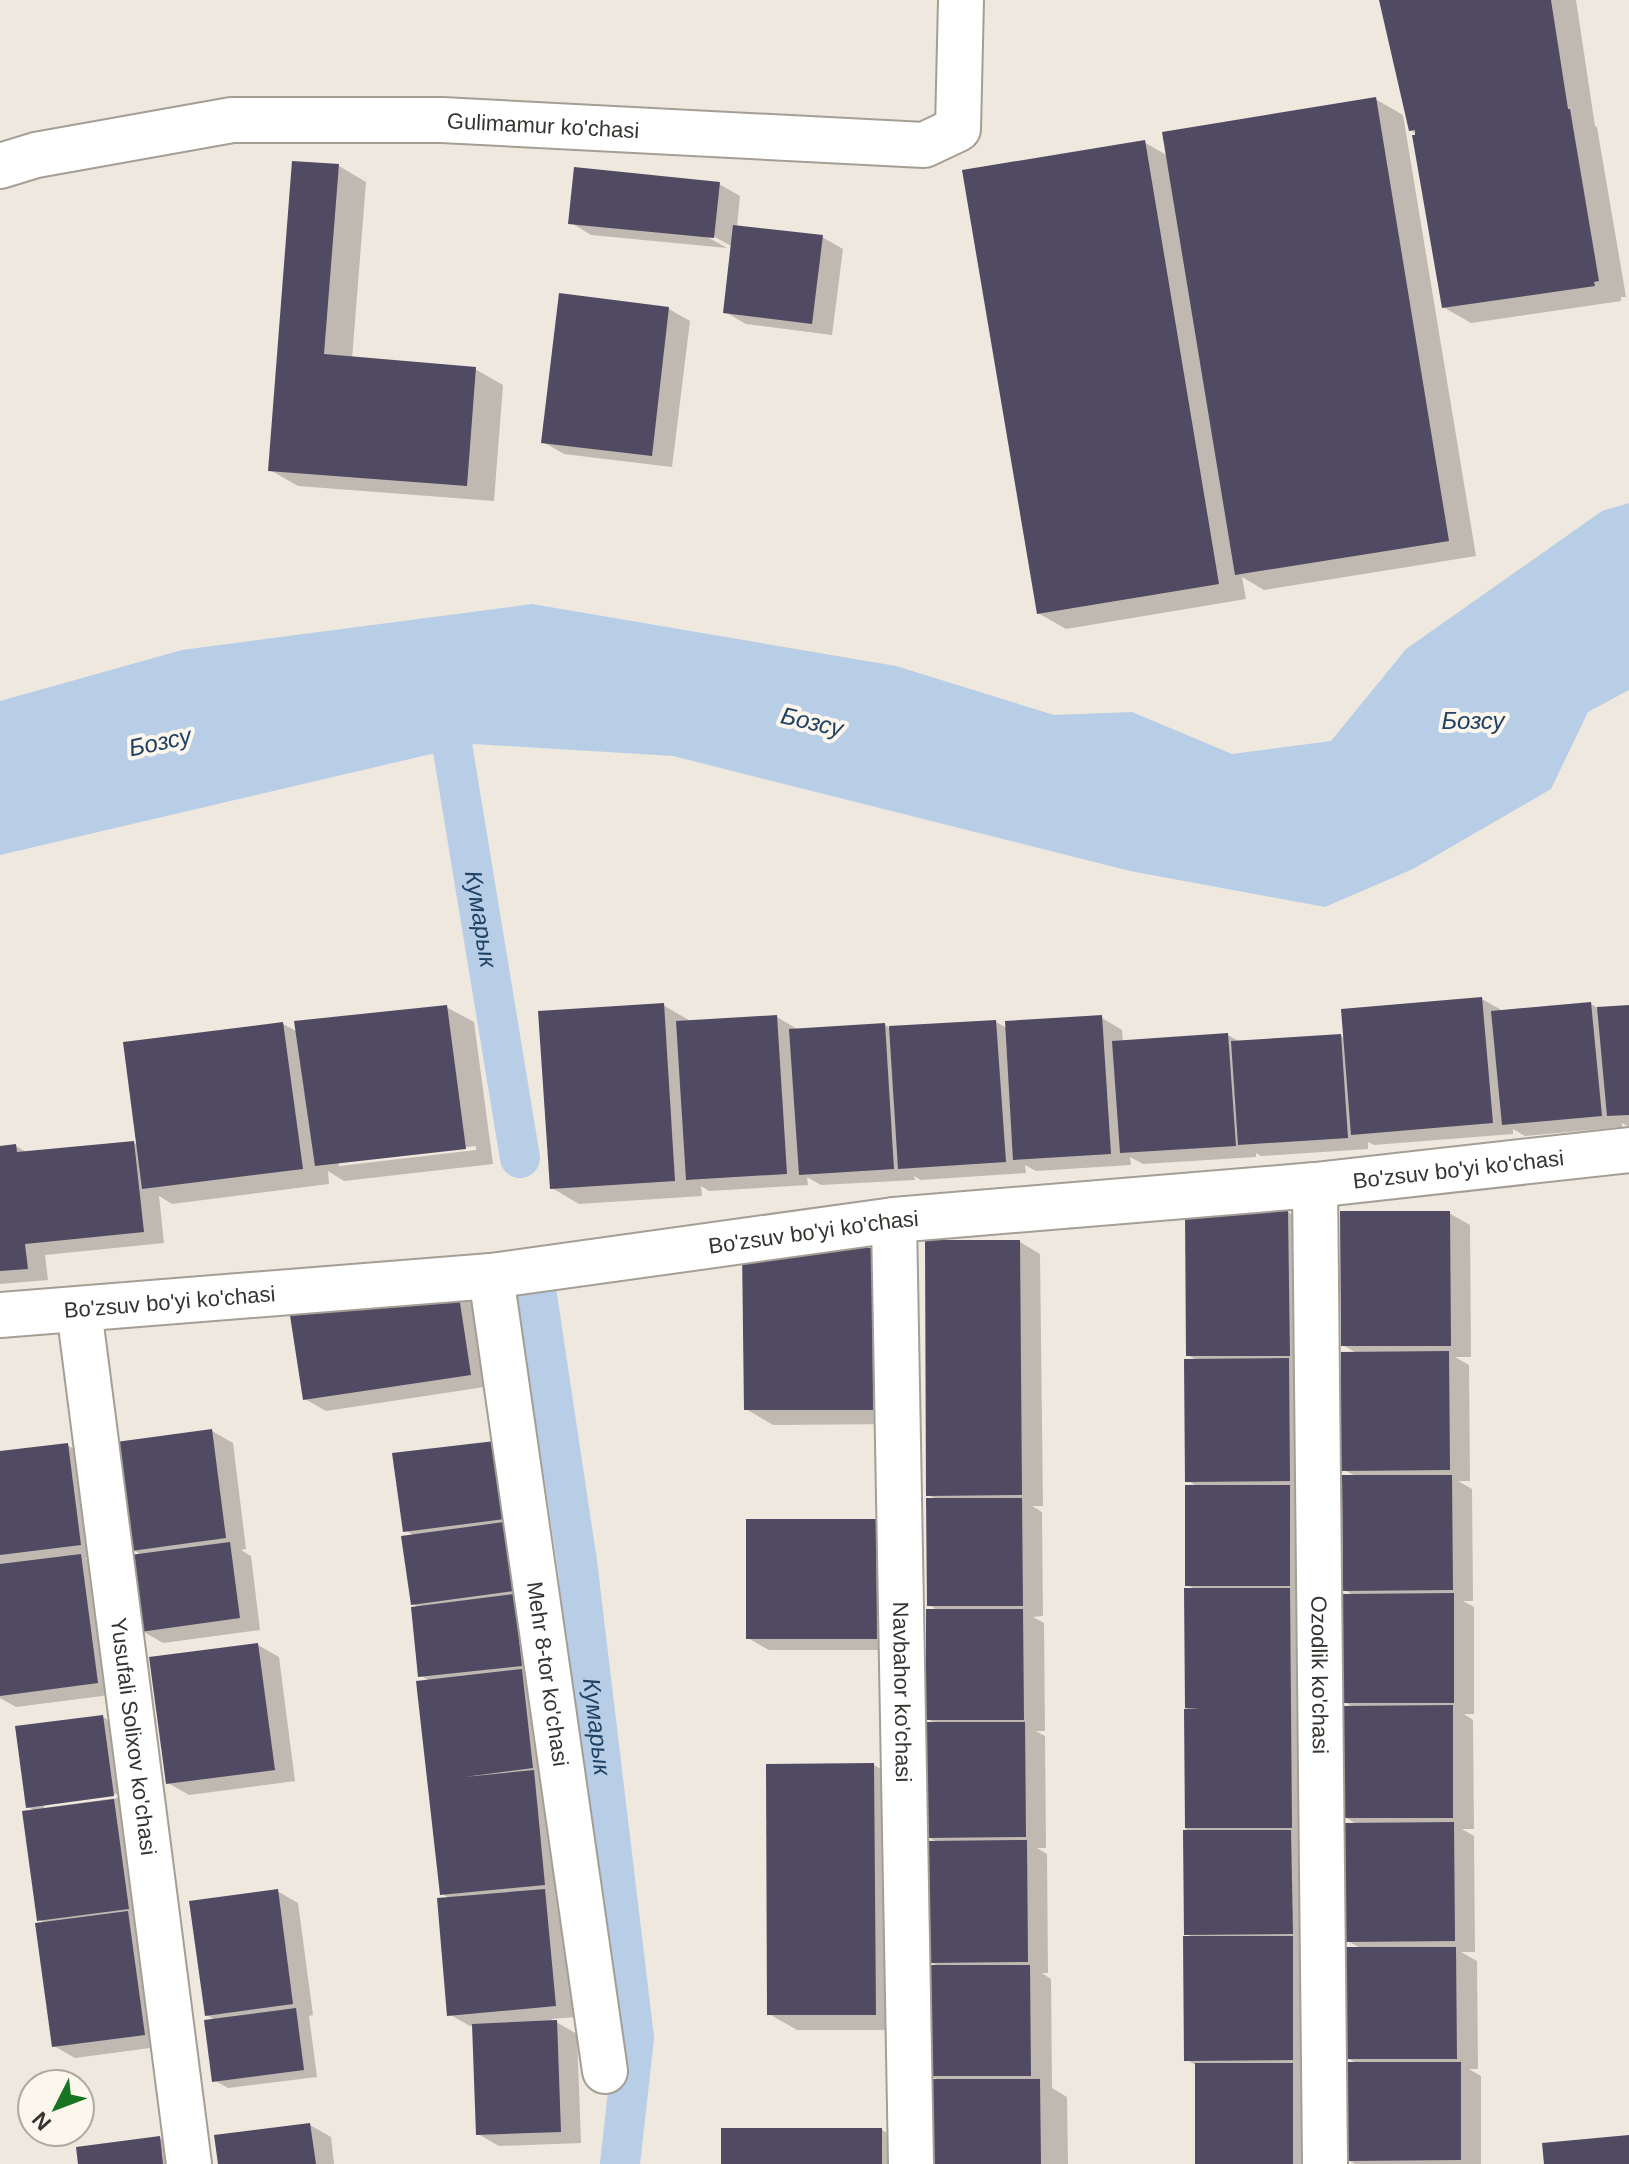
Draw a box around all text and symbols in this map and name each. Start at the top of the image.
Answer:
street label: Gulimamur ko'chasi [446,108,640,143]
water label: Бозсу [778,701,848,742]
water label: Бозсу [1441,707,1507,734]
water label: Бозсу [126,721,195,761]
water label: Кумарык [460,868,503,971]
street label: Bo'zsuv bo'yi ko'chasi [1352,1145,1565,1194]
street label: Bo'zsuv bo'yi ko'chasi [707,1206,920,1259]
street label: Bo'zsuv bo'yi ko'chasi [63,1281,276,1323]
street label: Mehr 8-tor ko'chasi [522,1580,573,1768]
street label: Ozodlik ko'chasi [1306,1596,1333,1754]
street label: Navbahor ko'chasi [888,1602,916,1782]
street label: Yusufali Solixov ko'chasi [106,1616,161,1857]
water label: Кумарык [578,1676,617,1779]
north arrow [16,2068,96,2148]
text: N [27,2107,56,2135]

